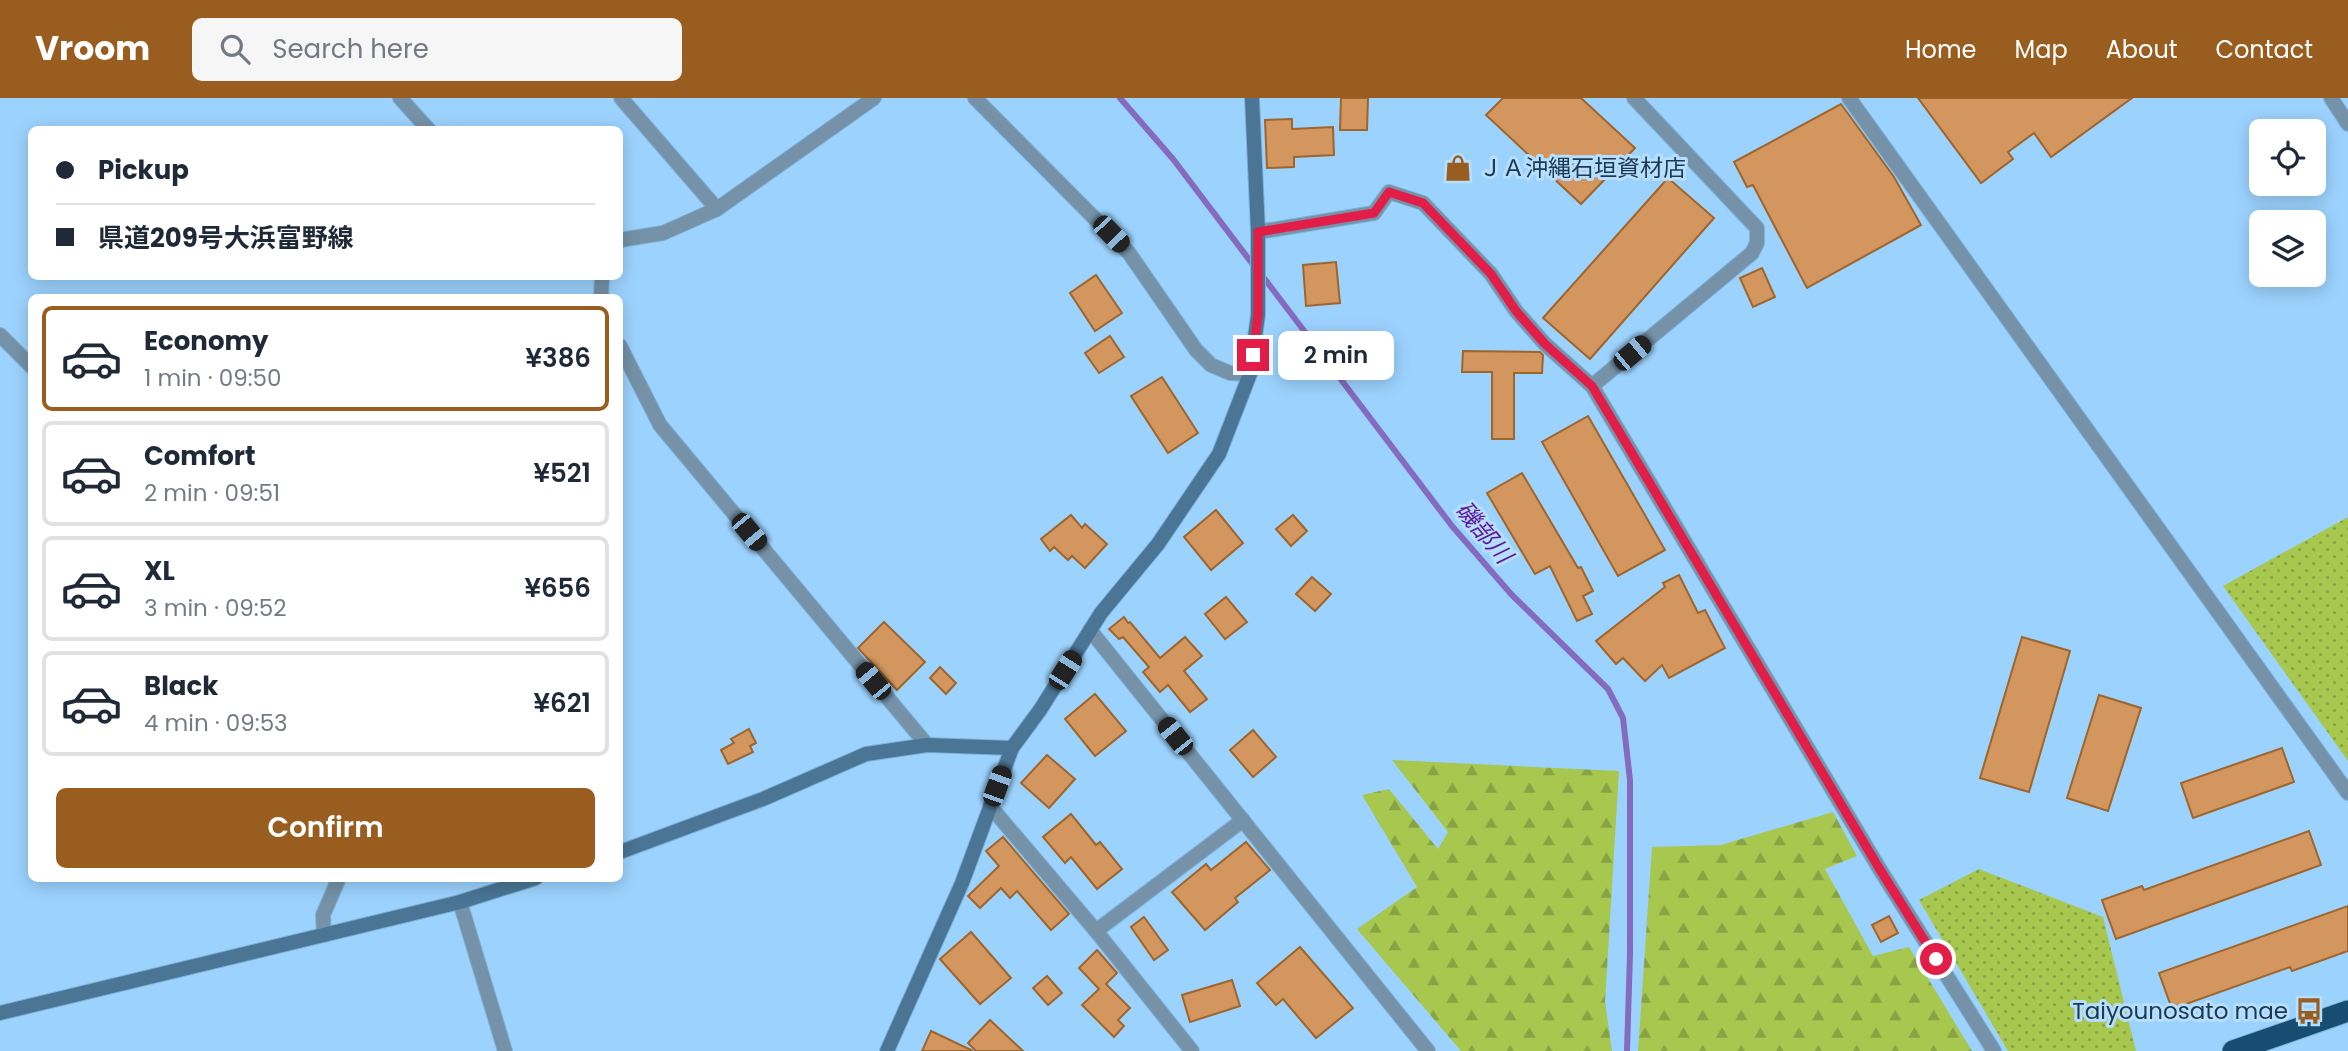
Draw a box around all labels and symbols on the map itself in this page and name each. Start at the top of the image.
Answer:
place label: ＪＡ沖縄石垣資材店 [1479,152,1686,184]
shop icon: ＪＡ沖縄石垣資材店 [1443,153,1473,183]
car [1089,212,1134,256]
callout: 2 min [1278,330,1393,380]
car [1610,331,1655,375]
route end [1237,339,1269,371]
water label: 磯部川 [1448,494,1522,572]
car [728,509,771,555]
car [1045,647,1086,693]
car [852,658,895,704]
car [1154,713,1197,759]
car [980,763,1015,809]
route start [1920,943,1952,975]
place label: Taiyounosato mae [2072,995,2288,1027]
bus stop icon: Taiyounosato mae [2294,996,2324,1026]

